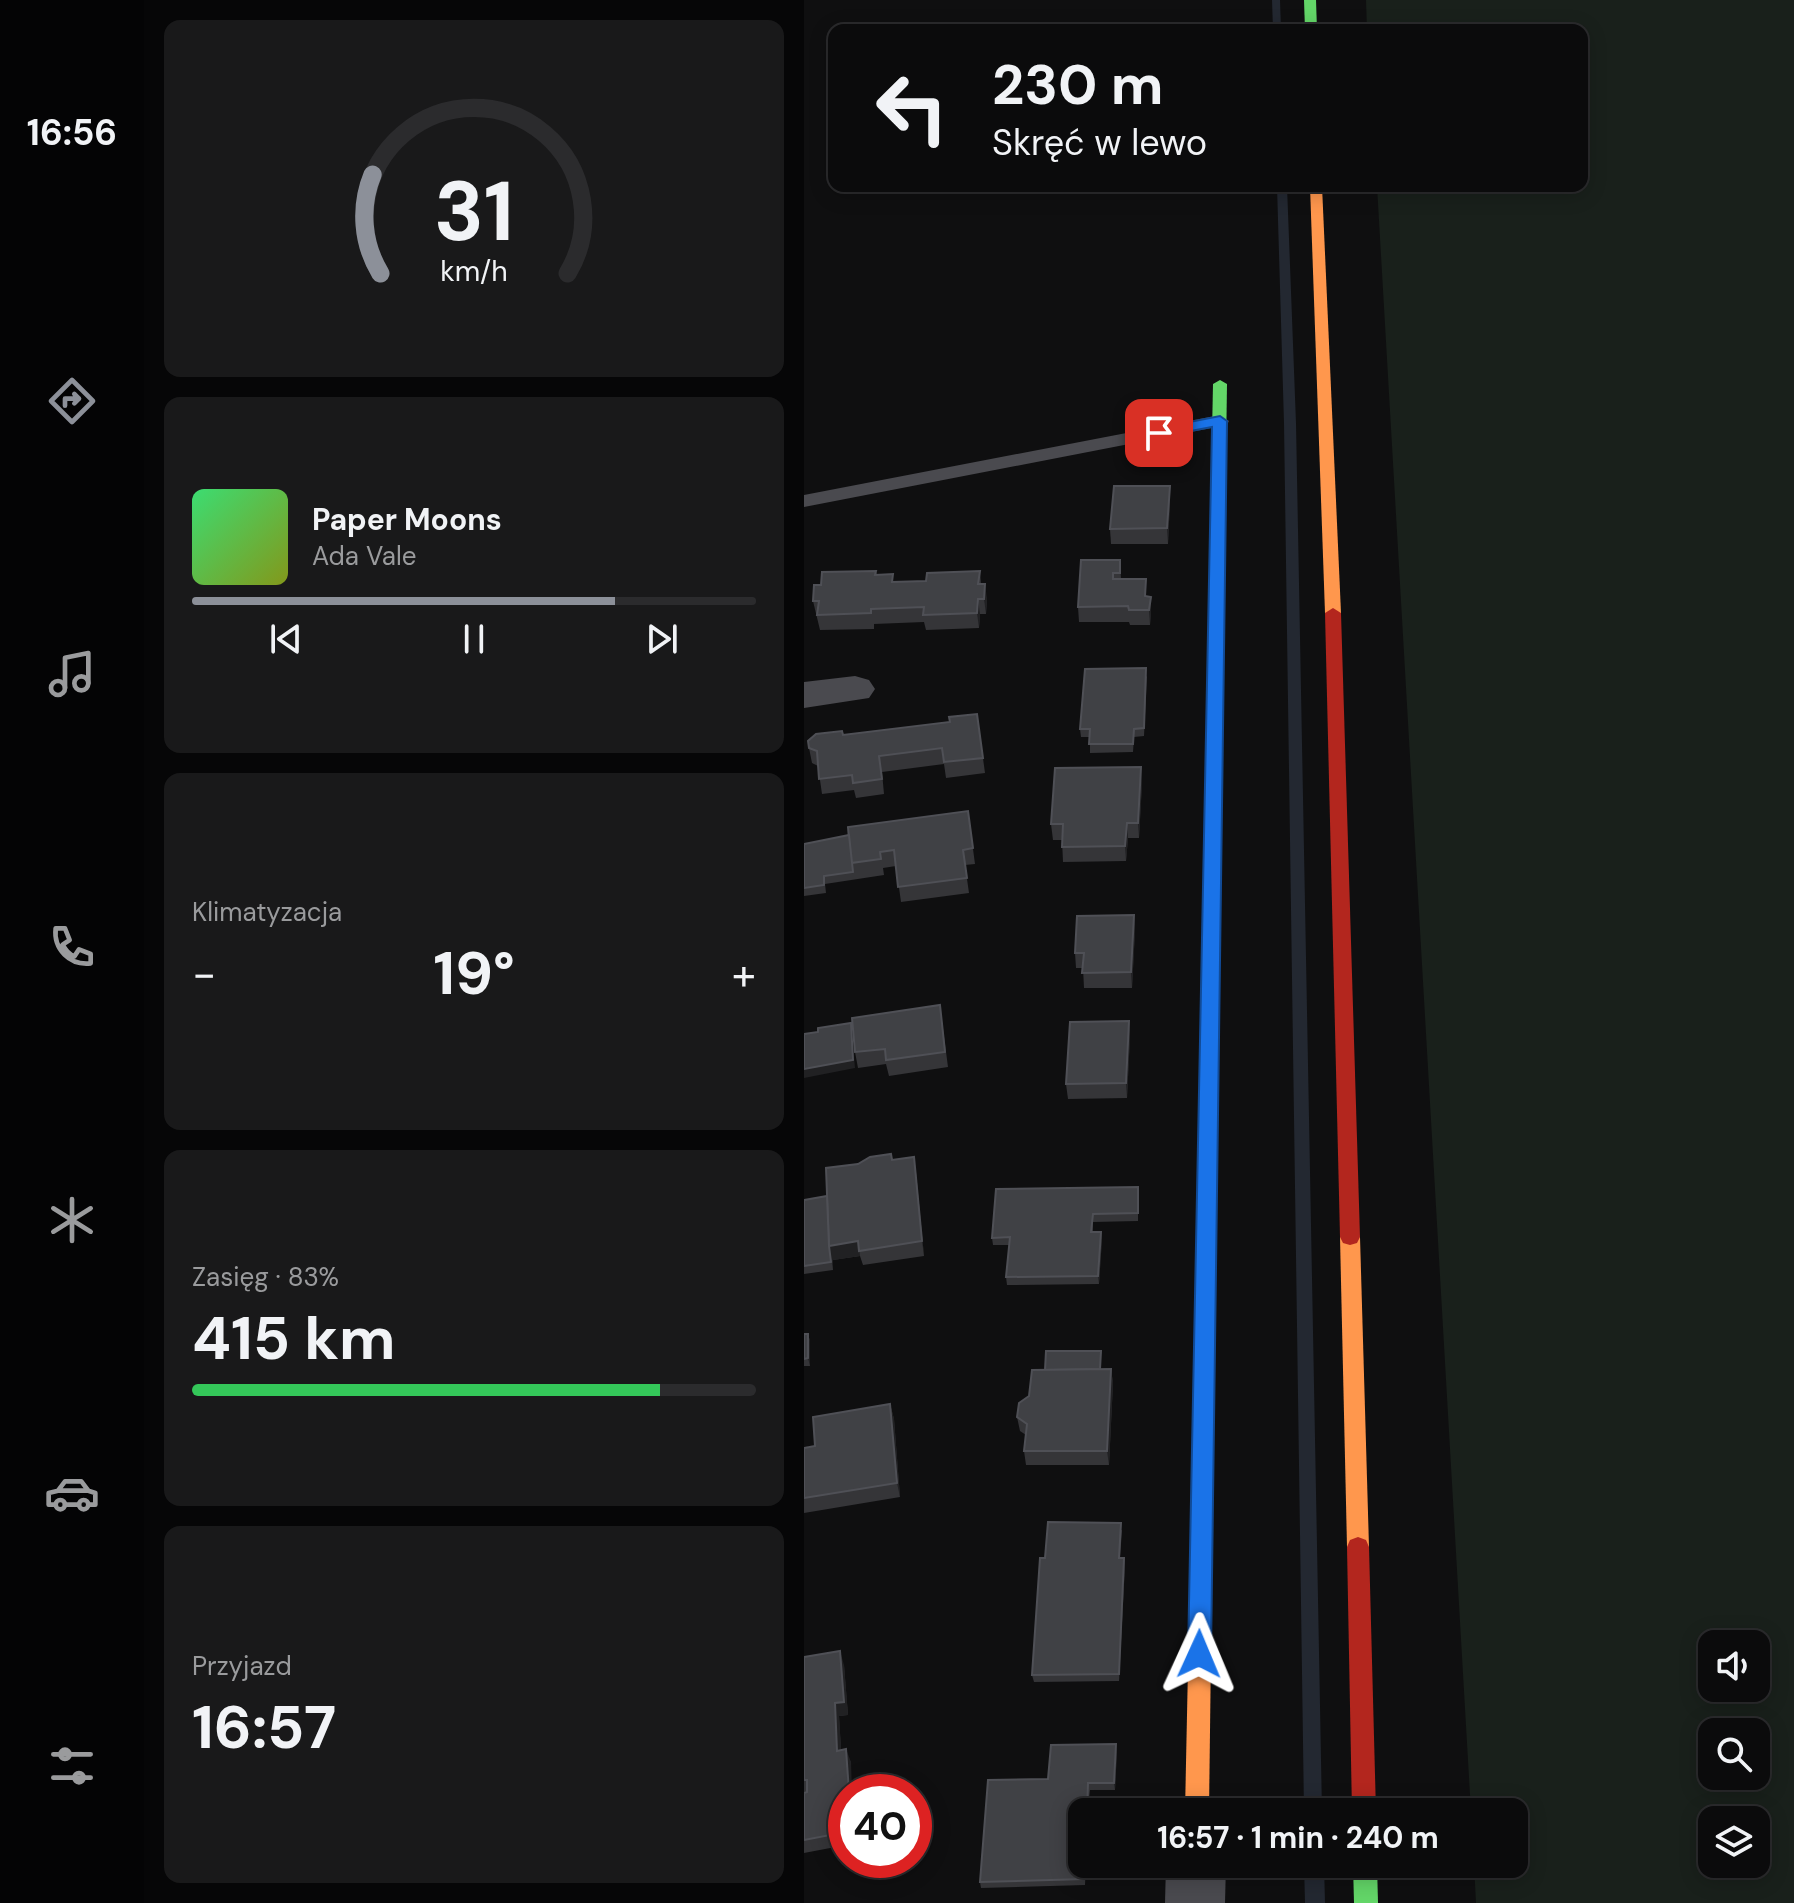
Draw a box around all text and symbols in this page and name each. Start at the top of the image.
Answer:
text: 230 m [992,48,1163,121]
icon: left [860,56,964,160]
text: 16:56 [27,109,117,156]
text: Skręć w lewo [992,119,1207,166]
text: 31 [434,157,514,266]
text: km/h [440,253,508,290]
icon: directions [44,373,100,429]
pin [1125,399,1193,467]
icon: arrive [1137,411,1181,455]
text: Paper Moons [312,500,502,539]
text: Ada Vale [312,539,417,573]
icon: previous [264,617,308,661]
icon: pause [452,617,496,661]
icon: next [640,617,684,661]
icon: music [44,646,100,702]
text: Klimatyzacja [192,895,342,929]
icon: phone [44,919,100,975]
text: 19° [433,934,515,1013]
text: − [192,945,216,1003]
text: + [732,945,756,1003]
icon: climate [44,1192,100,1248]
text: Zasięg · 83% [192,1260,339,1294]
text: 415 km [192,1299,395,1378]
icon: car [44,1465,100,1521]
position arrow [1157,1612,1241,1696]
map controls [1698,1630,1770,1878]
button: sound [1698,1630,1770,1702]
text: Przyjazd [192,1649,292,1683]
text: 16:57 [192,1688,336,1767]
button: search [1698,1718,1770,1790]
icon: filters [44,1738,100,1794]
speed limit sign: 40 [828,1774,932,1878]
button: layers [1698,1806,1770,1878]
text: 16:57 · 1 min · 240 m [1157,1818,1439,1857]

